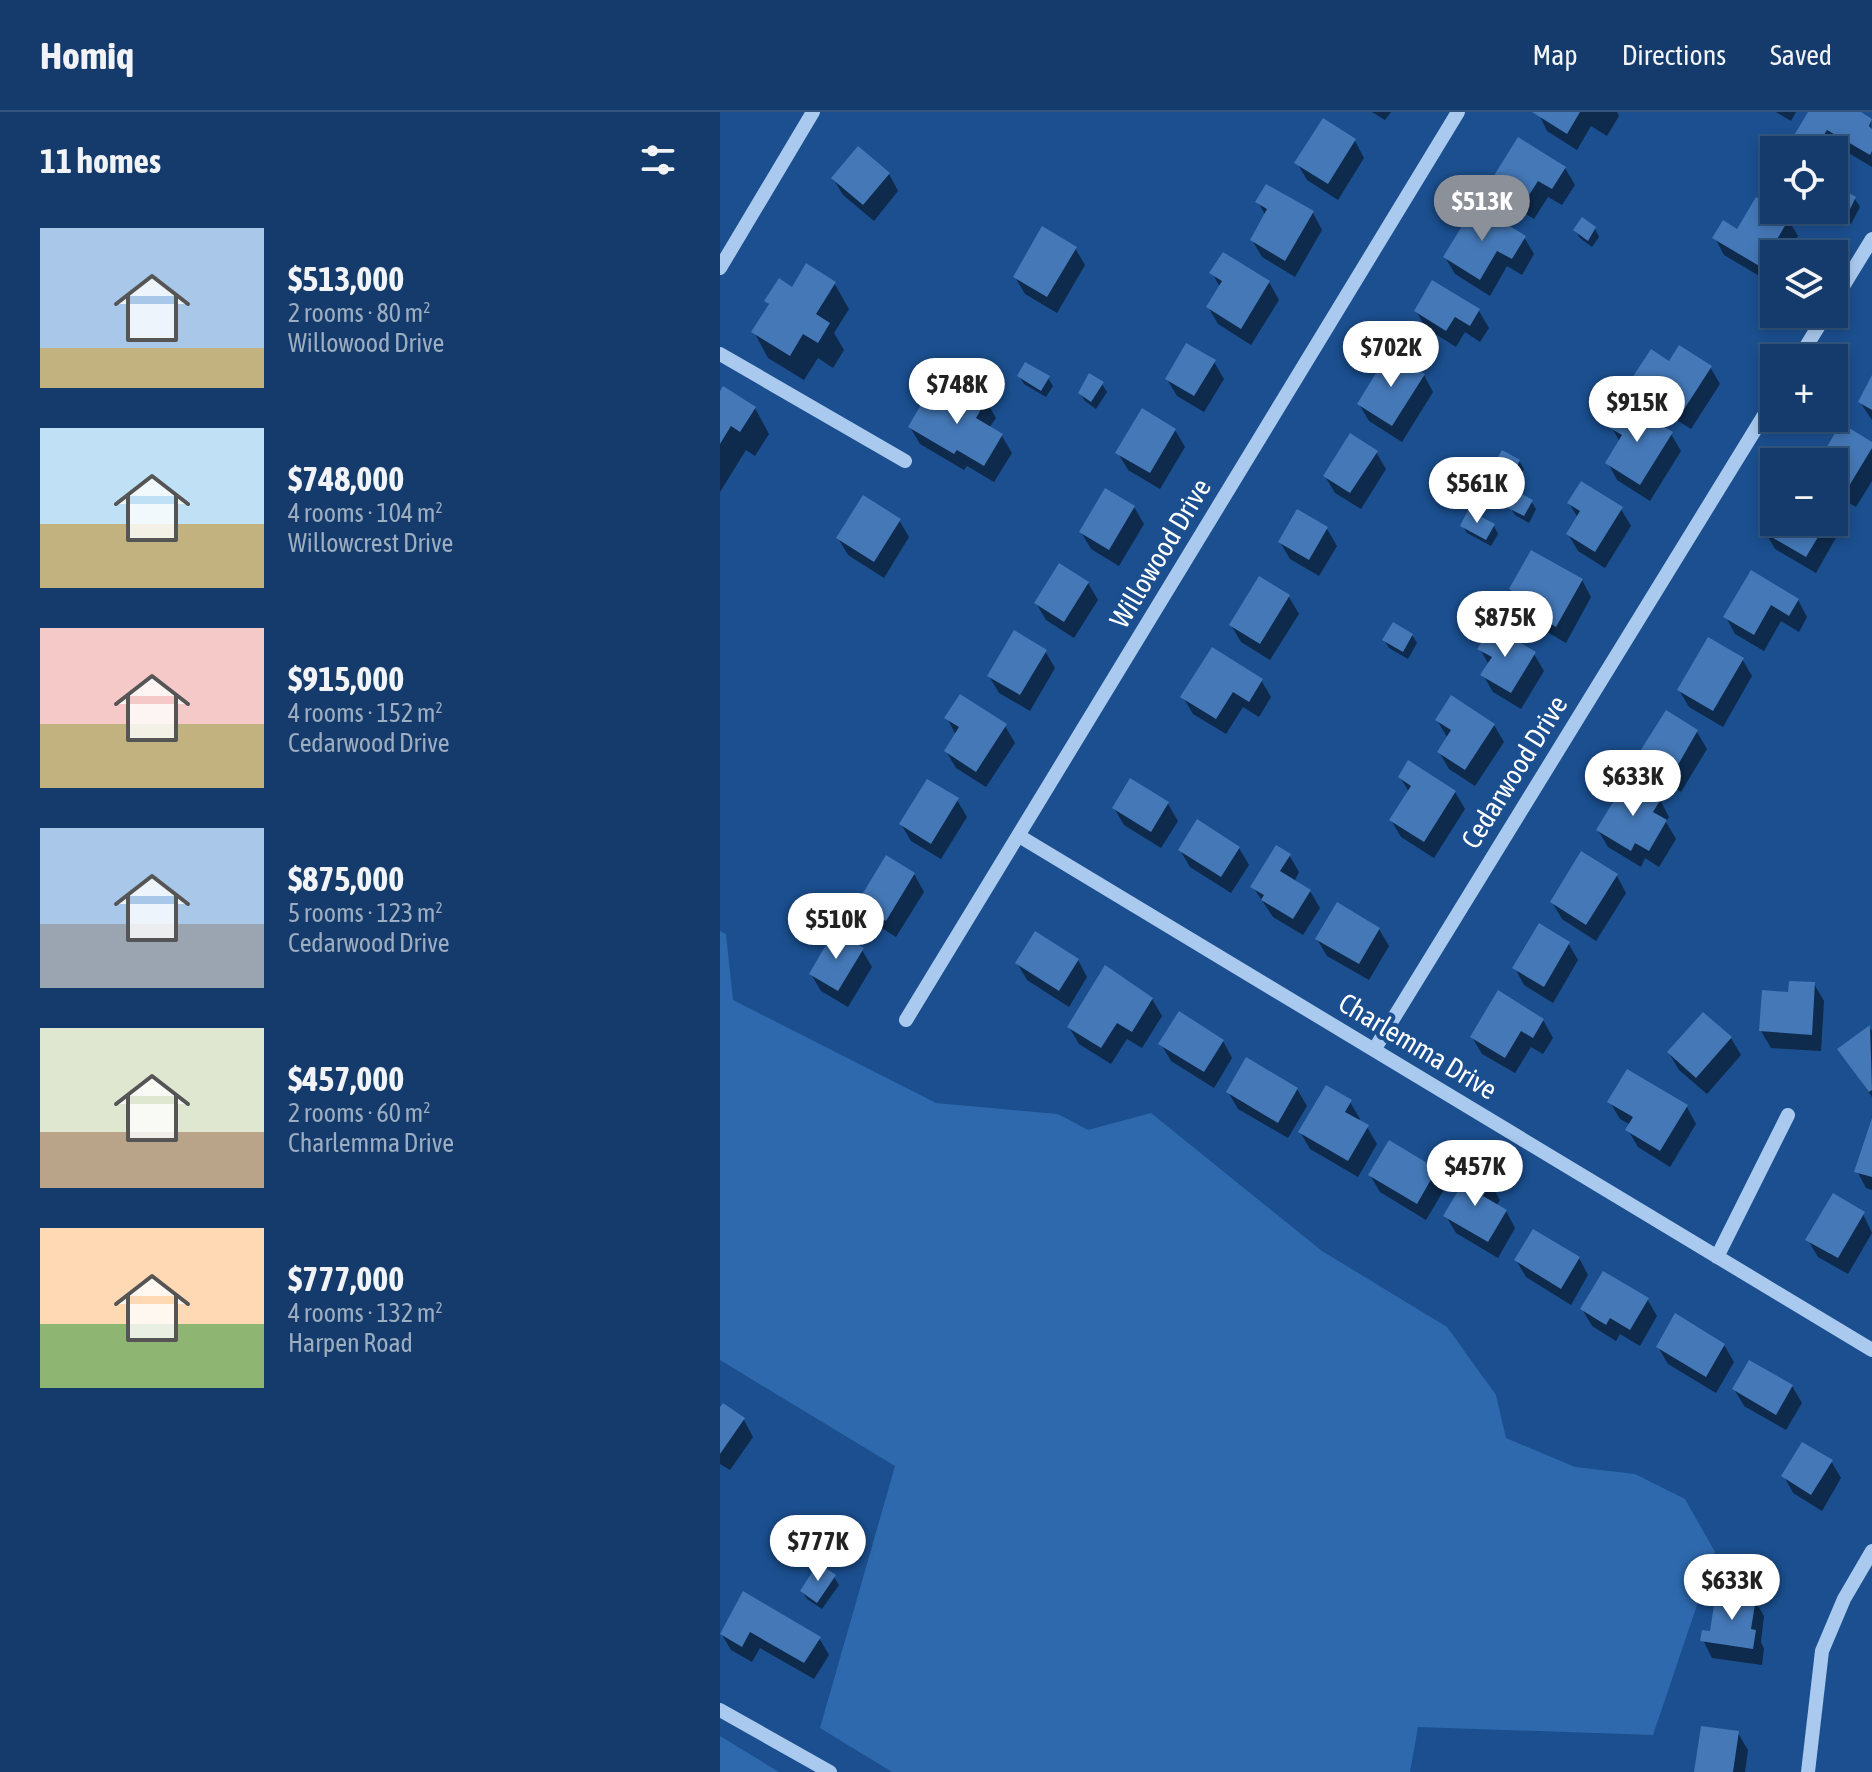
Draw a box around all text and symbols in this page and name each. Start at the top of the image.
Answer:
text: Homiq [40,34,134,77]
text: Map [1533,39,1578,71]
text: Directions [1622,39,1726,71]
text: Saved [1770,39,1832,71]
map controls [1760,136,1848,536]
button: locate [1760,136,1848,224]
icon: filters [636,138,680,182]
text: 11 homes [40,141,161,180]
pin: $513K [1426,175,1538,243]
text: $513K [1452,186,1512,216]
button: layers [1760,240,1848,328]
text: $513,000 [288,259,404,298]
icon: home [104,260,200,356]
text: 2 rooms · 80 m² [288,298,430,328]
pin: $702K [1335,321,1447,389]
text: Willowood Drive [288,328,444,358]
text: $702K [1361,332,1421,362]
button: + [1760,344,1848,432]
pin: $748K [901,358,1013,426]
text: $748K [927,369,987,399]
pin: $915K [1581,376,1693,444]
text: $915K [1607,387,1667,417]
button: − [1760,448,1848,536]
pin: $561K [1421,457,1533,525]
text: $748,000 [288,459,404,498]
icon: home [104,460,200,556]
text: $561K [1447,468,1507,498]
street label: Willowood Drive [1103,473,1217,633]
text: 4 rooms · 104 m² [288,498,443,528]
text: Willowcrest Drive [288,528,453,558]
pin: $875K [1449,591,1561,659]
text: $875K [1475,602,1535,632]
text: $915,000 [288,659,404,698]
icon: home [104,660,200,756]
street label: Cedarwood Drive [1454,690,1574,854]
text: 4 rooms · 152 m² [288,698,443,728]
text: Cedarwood Drive [288,728,450,758]
pin: $633K [1577,750,1689,818]
text: $633K [1603,761,1663,791]
text: $875,000 [288,859,404,898]
icon: home [104,860,200,956]
pin: $510K [780,893,892,961]
text: 5 rooms · 123 m² [288,898,443,928]
text: $510K [806,904,866,934]
text: Cedarwood Drive [288,928,450,958]
street label: Charlemma Drive [1333,986,1503,1106]
text: $457,000 [288,1059,404,1098]
icon: home [104,1060,200,1156]
text: 2 rooms · 60 m² [288,1098,430,1128]
text: Charlemma Drive [288,1128,454,1158]
pin: $457K [1419,1140,1531,1208]
text: $457K [1445,1151,1505,1181]
text: $777,000 [288,1259,404,1298]
icon: home [104,1260,200,1356]
text: 4 rooms · 132 m² [288,1298,443,1328]
text: Harpen Road [288,1328,413,1358]
pin: $777K [762,1515,874,1583]
text: $777K [788,1526,848,1556]
pin: $633K [1676,1554,1788,1622]
text: $633K [1702,1565,1762,1595]

